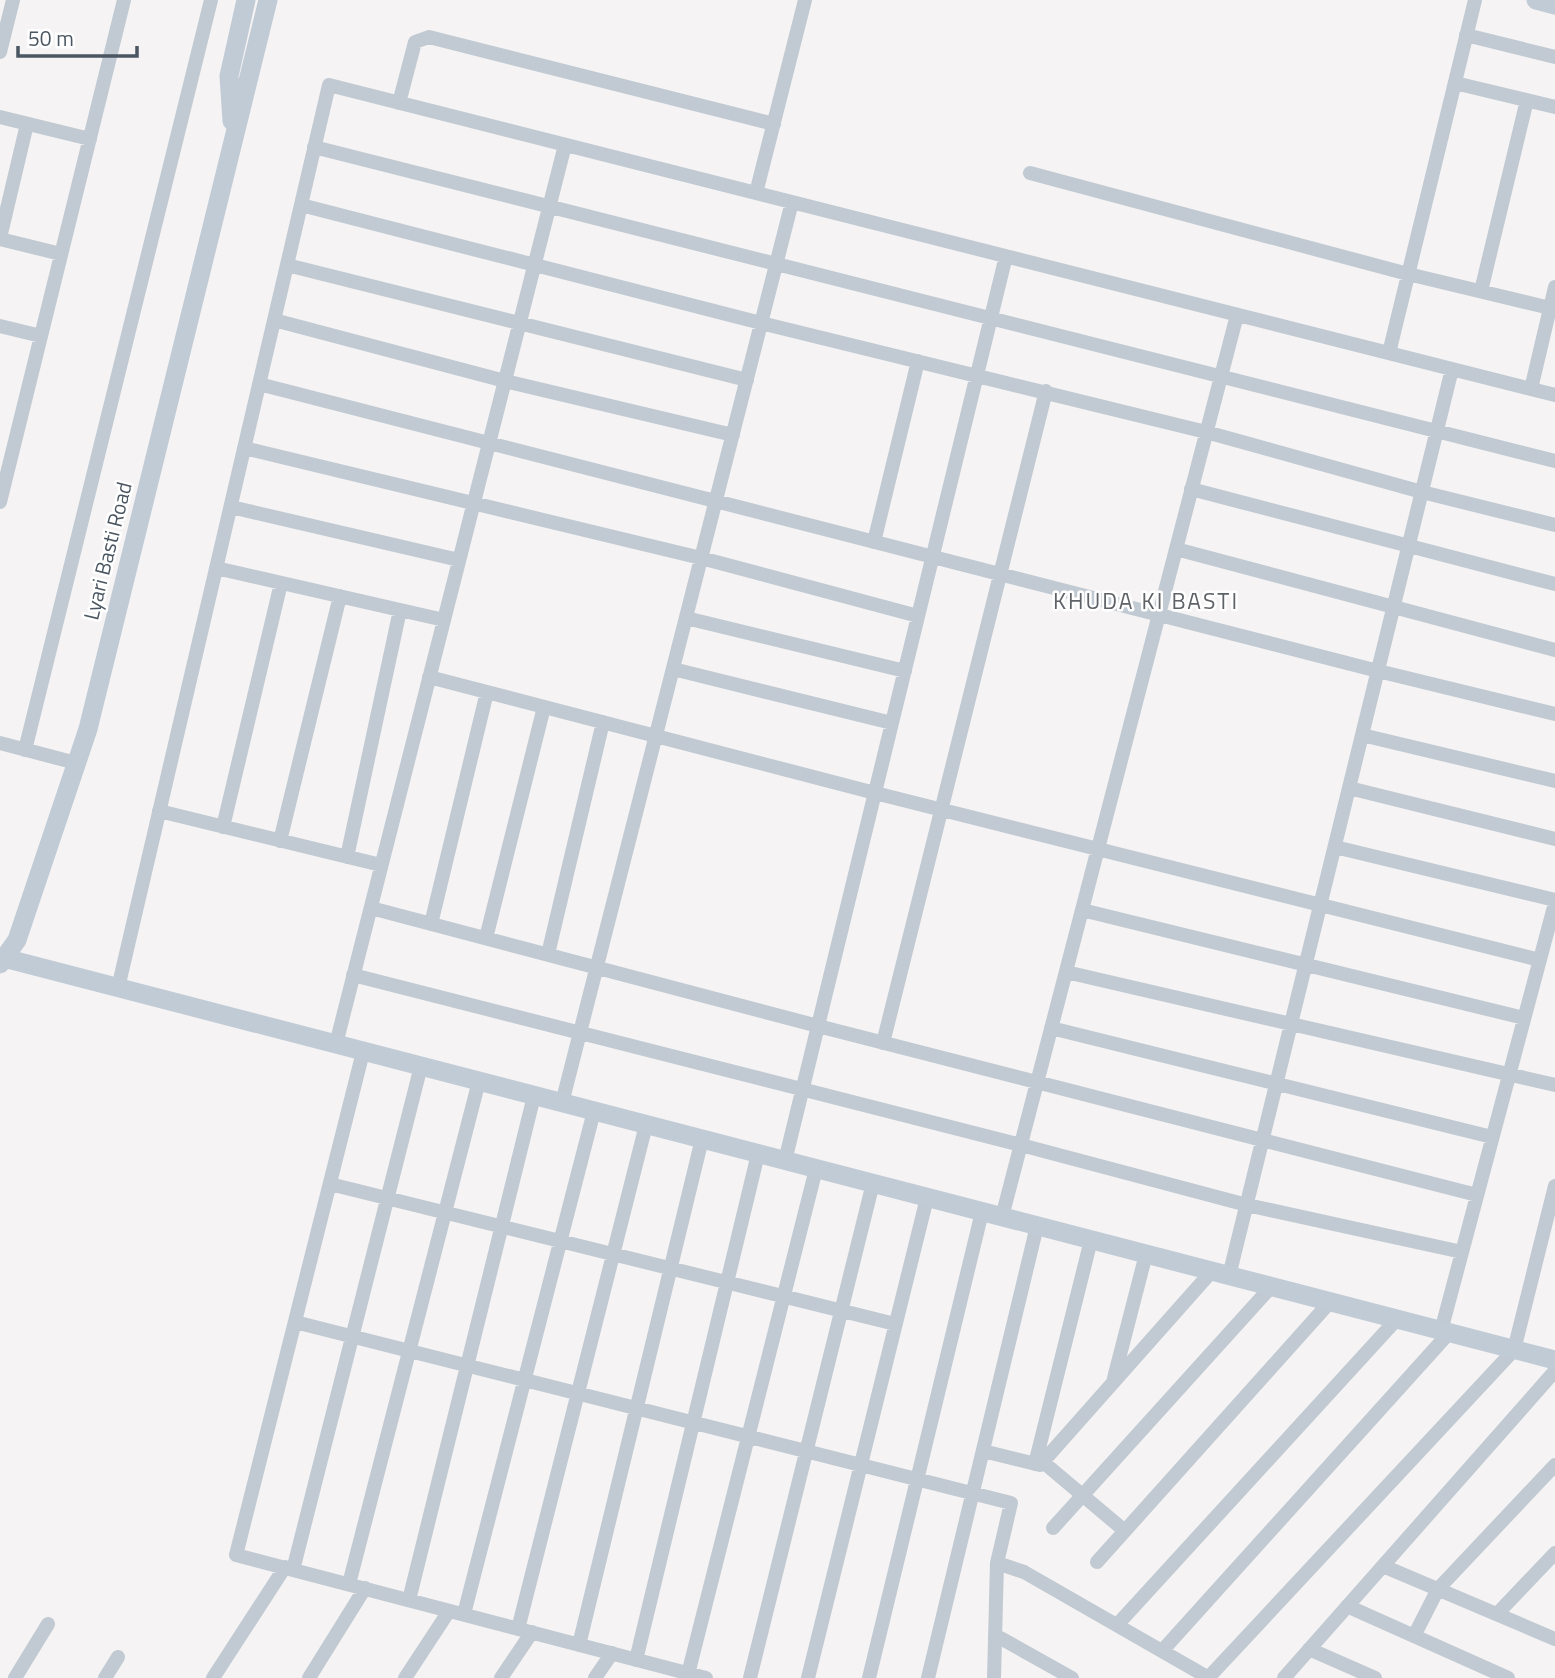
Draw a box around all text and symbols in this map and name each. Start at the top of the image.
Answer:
scale bar [18,14,136,58]
text: 50 m [28,22,74,54]
street label: Lyari Basti Road [74,478,140,623]
district label: KHUDA KI BASTI [1053,583,1239,618]

